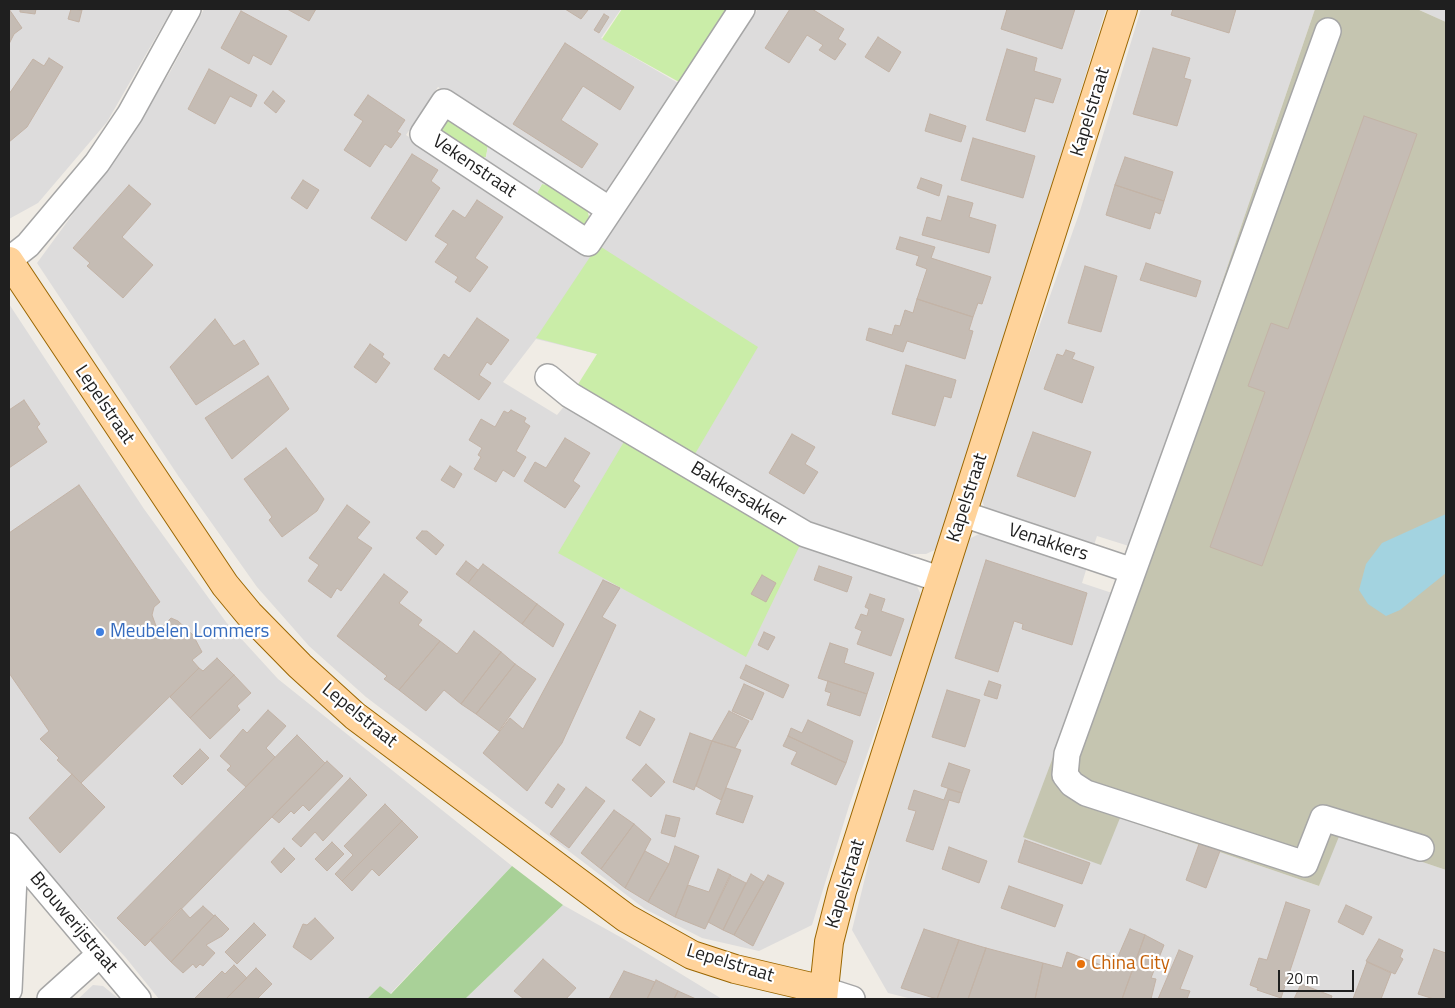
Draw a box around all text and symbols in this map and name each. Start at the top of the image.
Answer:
street label: Kapelstraat [1067,65,1115,159]
street label: Vekenstraat [428,131,520,203]
street label: Lepelstraat [69,361,139,449]
street label: Kapelstraat [943,451,993,545]
street label: Bakkersakker [686,457,790,533]
street label: Venakkers [1005,519,1091,567]
place label: Meubelen Lommers [110,621,269,643]
marker: Meubelen Lommers [94,626,106,638]
street label: Lepelstraat [317,679,401,753]
street label: Kapelstraat [822,837,870,931]
street label: Brouwerijstraat [24,868,122,978]
street label: Lepelstraat [683,940,777,988]
place label: China City [1091,953,1170,975]
marker: China City [1075,958,1087,970]
scale bar [1280,960,1356,992]
text: 20 m [1286,967,1319,990]

